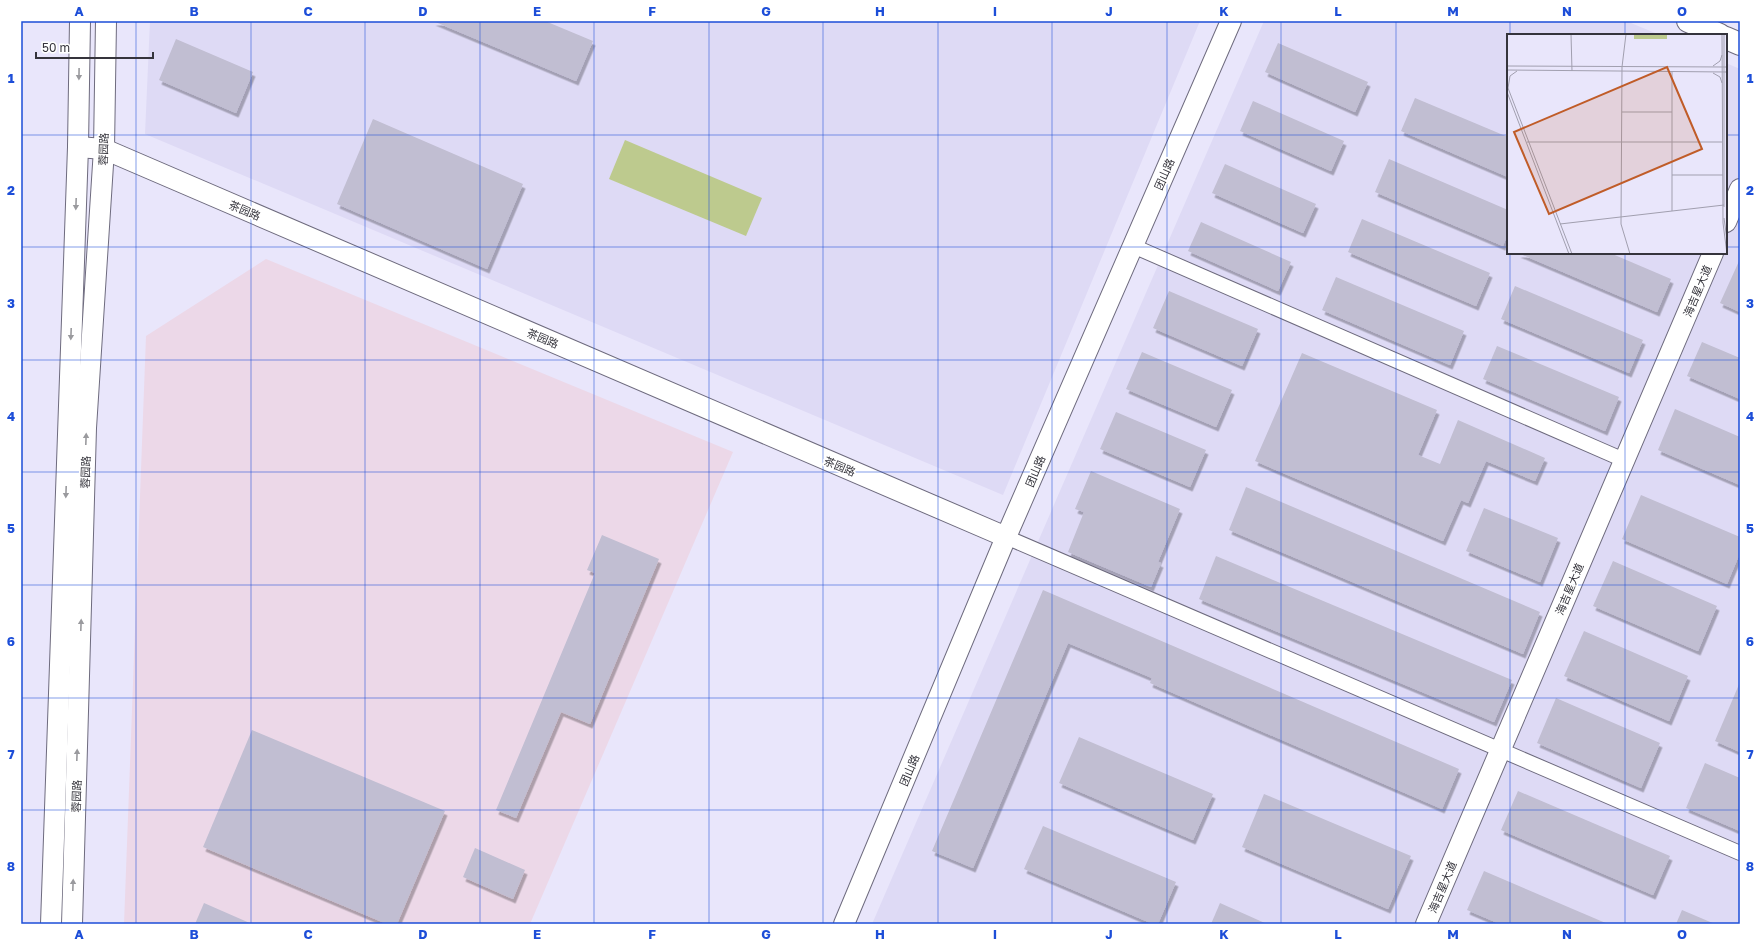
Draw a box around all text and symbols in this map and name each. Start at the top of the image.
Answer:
text: A [74,3,84,19]
text: B [189,3,199,19]
text: C [303,3,313,19]
text: D [418,3,428,19]
text: E [533,3,541,19]
text: F [648,3,656,19]
text: G [761,3,771,19]
text: H [875,3,885,19]
text: I [993,3,997,19]
text: J [1105,3,1113,19]
text: K [1219,3,1229,19]
text: L [1334,3,1342,19]
text: M [1447,3,1459,19]
text: N [1562,3,1572,19]
text: O [1677,3,1687,19]
scale bar [36,34,153,60]
inset map [1507,34,1727,254]
text: 50 m [42,40,70,55]
one-way arrow [76,68,82,81]
text: 1 [8,70,15,86]
text: 1 [1747,70,1754,86]
street label: 蓉园路 [96,132,110,166]
street label: 团山路 [1151,156,1177,192]
text: 2 [7,182,15,198]
text: 2 [1746,182,1754,198]
one-way arrow [72,198,79,210]
street label: 茶园路 [227,198,263,222]
street label: 海吉星大道 [1680,263,1714,319]
text: 3 [7,295,15,311]
text: 3 [1746,295,1754,311]
street label: 茶园路 [525,326,561,350]
one-way arrow [68,328,74,341]
text: 4 [7,408,15,424]
text: 4 [1746,408,1754,424]
one-way arrow [83,432,89,445]
street label: 团山路 [1023,453,1047,489]
street label: 茶园路 [822,454,858,478]
street label: 蓉园路 [78,455,92,489]
one-way arrow [63,486,69,499]
text: 5 [7,520,15,536]
text: 5 [1746,520,1754,536]
street label: 海吉星大道 [1552,561,1586,617]
one-way arrow [77,619,84,631]
text: 6 [7,633,15,649]
text: 6 [1746,633,1754,649]
text: 7 [7,746,15,762]
text: 7 [1746,746,1754,762]
one-way arrow [74,748,80,761]
street label: 团山路 [897,752,921,788]
street label: 蓉园路 [69,779,83,813]
text: 8 [7,858,15,874]
text: 8 [1746,858,1754,874]
street label: 海吉星大道 [1425,859,1459,915]
one-way arrow [70,878,76,891]
text: A [74,926,84,942]
text: B [189,926,199,942]
text: C [303,926,313,942]
text: D [418,926,428,942]
text: E [533,926,541,942]
text: F [648,926,656,942]
text: G [761,926,771,942]
text: H [875,926,885,942]
text: I [993,926,997,942]
text: J [1105,926,1113,942]
text: K [1219,926,1229,942]
text: L [1334,926,1342,942]
text: M [1447,926,1459,942]
text: N [1562,926,1572,942]
text: O [1677,926,1687,942]

